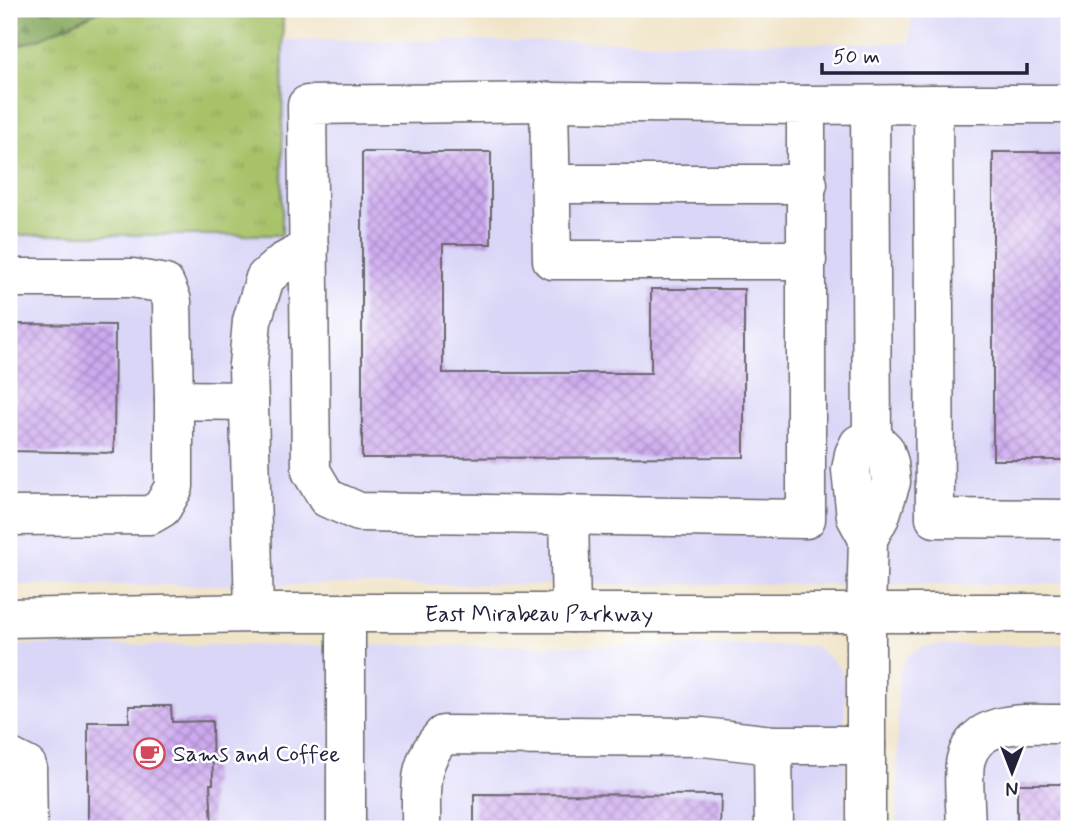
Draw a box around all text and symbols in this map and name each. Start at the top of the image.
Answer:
scale bar [822,32,1027,76]
text: 50 m [833,43,880,71]
street label: East Mirabeau Parkway [425,600,653,630]
cafe icon: Sams and Coffee [133,736,167,770]
north arrow [976,736,1046,806]
place label: Sams and Coffee [173,740,340,770]
text: N [1006,775,1018,800]

